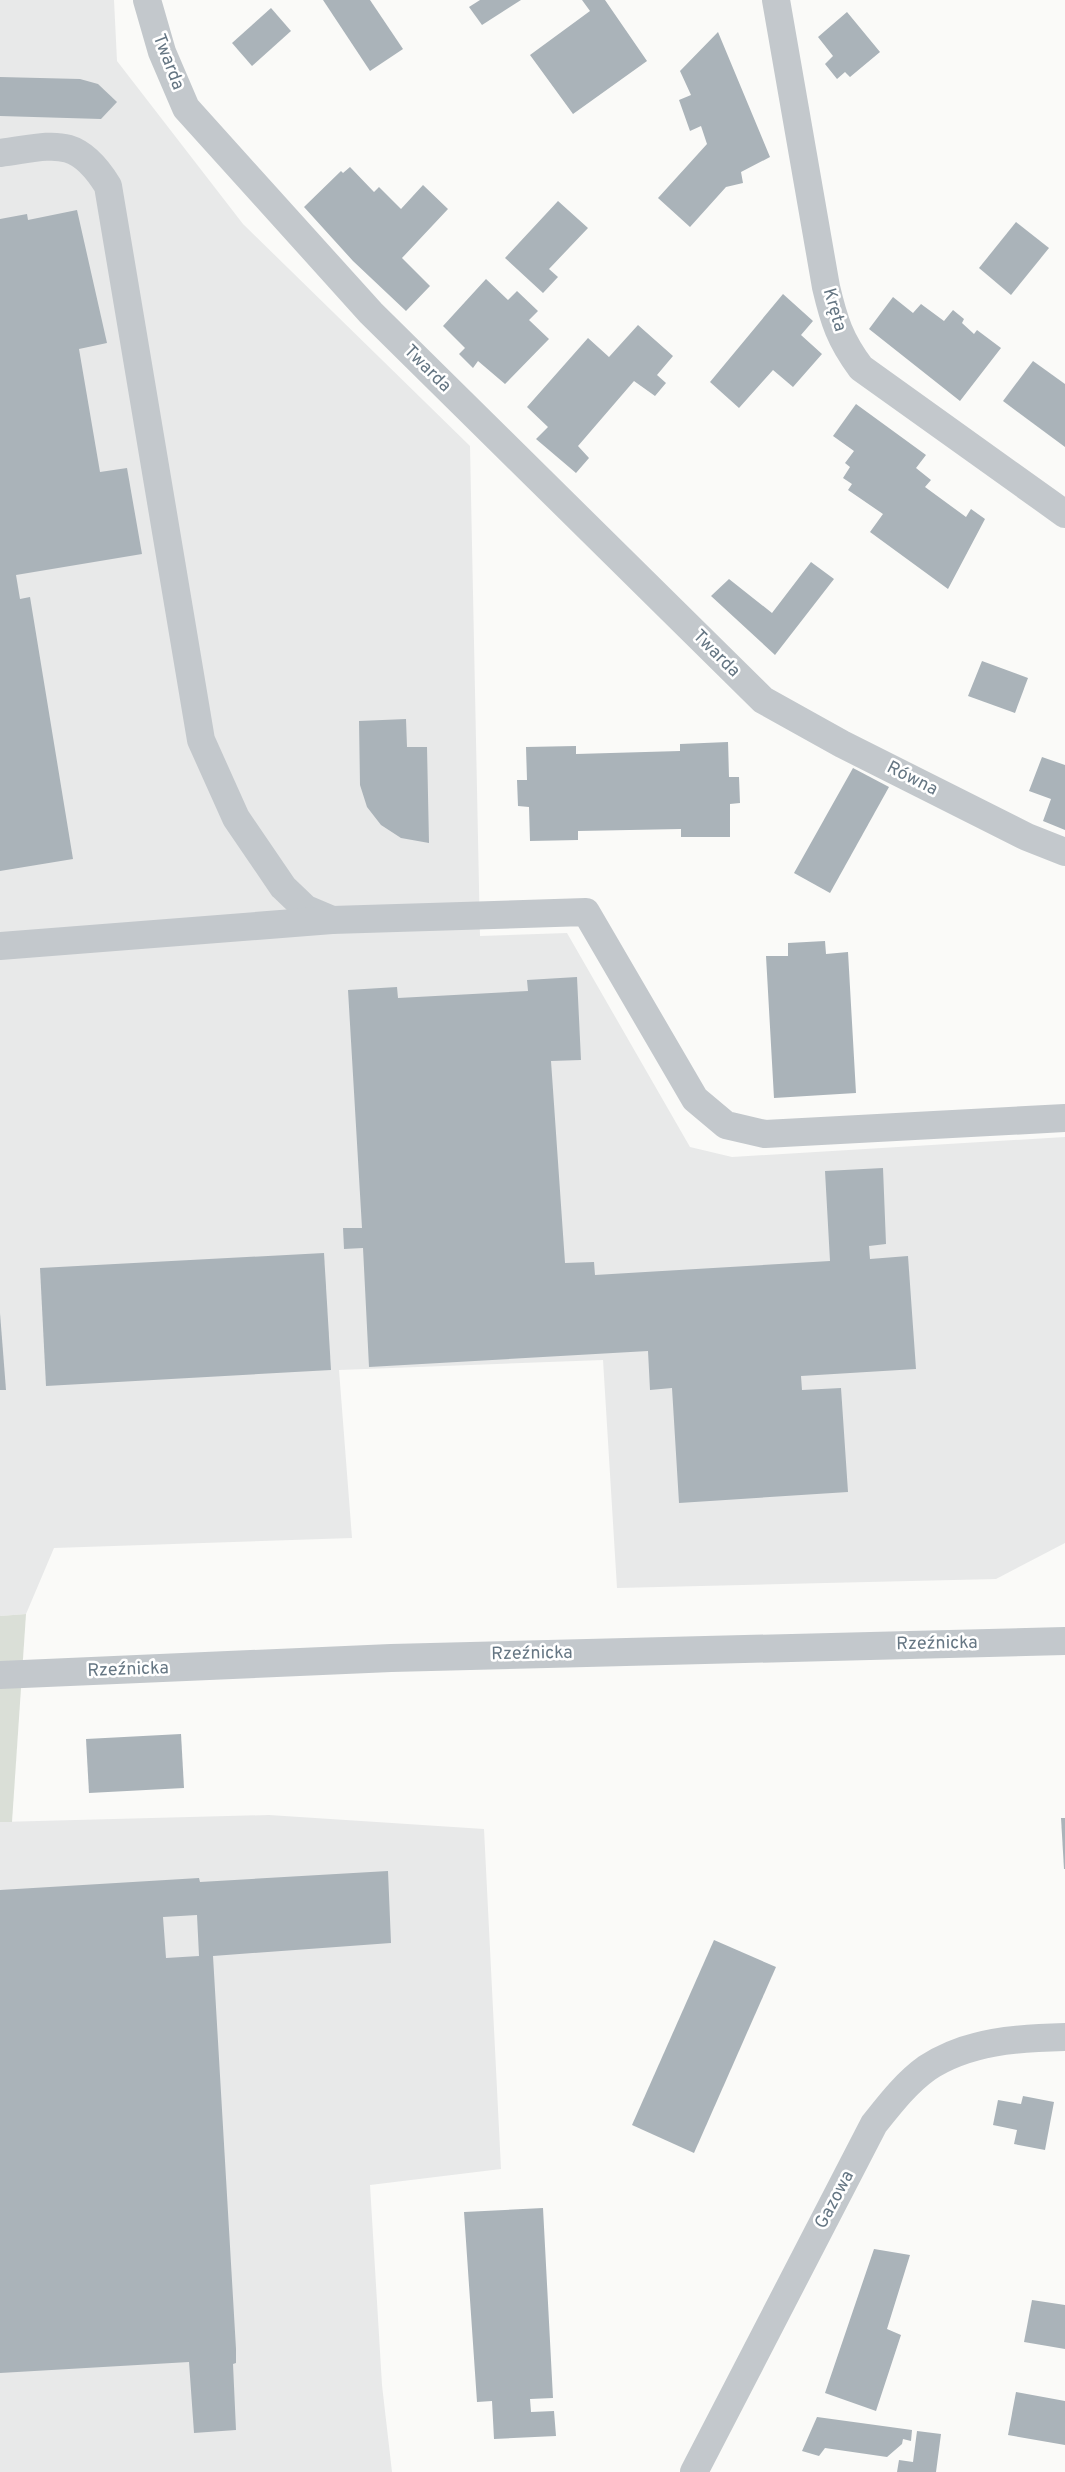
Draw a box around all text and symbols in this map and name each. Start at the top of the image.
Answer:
street label: Twarda [147,31,189,93]
street label: Kręta [817,286,851,334]
street label: Twarda [398,340,456,398]
street label: Twarda [687,625,745,683]
street label: Równa [883,756,941,802]
street label: Rzeźnicka [896,1632,978,1656]
street label: Rzeźnicka [491,1642,573,1666]
street label: Rzeźnicka [87,1657,169,1683]
street label: Gazowa [810,2167,860,2233]

